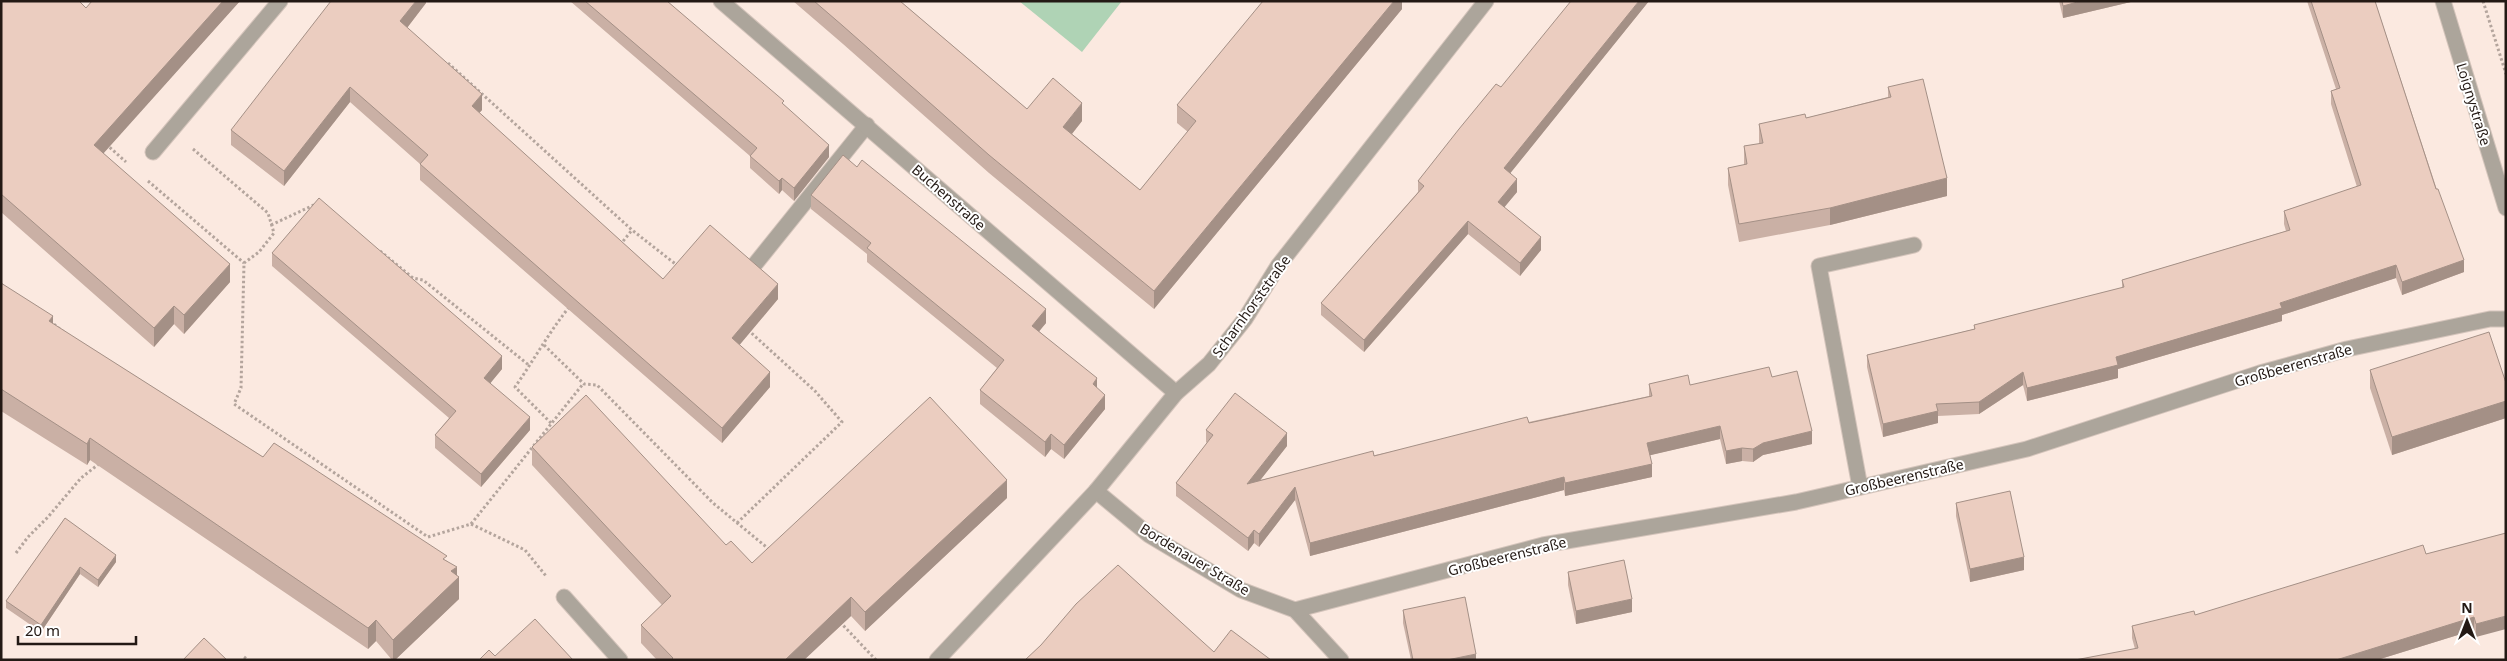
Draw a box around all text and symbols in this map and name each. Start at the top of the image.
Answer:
street label: Loignystraße [2452,60,2496,148]
street label: Buchenstraße [908,160,990,234]
street label: Scharnhorststraße [1208,251,1295,361]
street label: Großbeerenstraße [2232,339,2354,391]
street label: Großbeerenstraße [1843,454,1965,500]
street label: Bordenauer Straße [1137,519,1253,599]
street label: Großbeerenstraße [1446,532,1568,580]
north arrow [2442,596,2492,646]
text: N [2461,598,2473,617]
scale bar [18,614,135,646]
text: 20 m [25,620,60,640]

